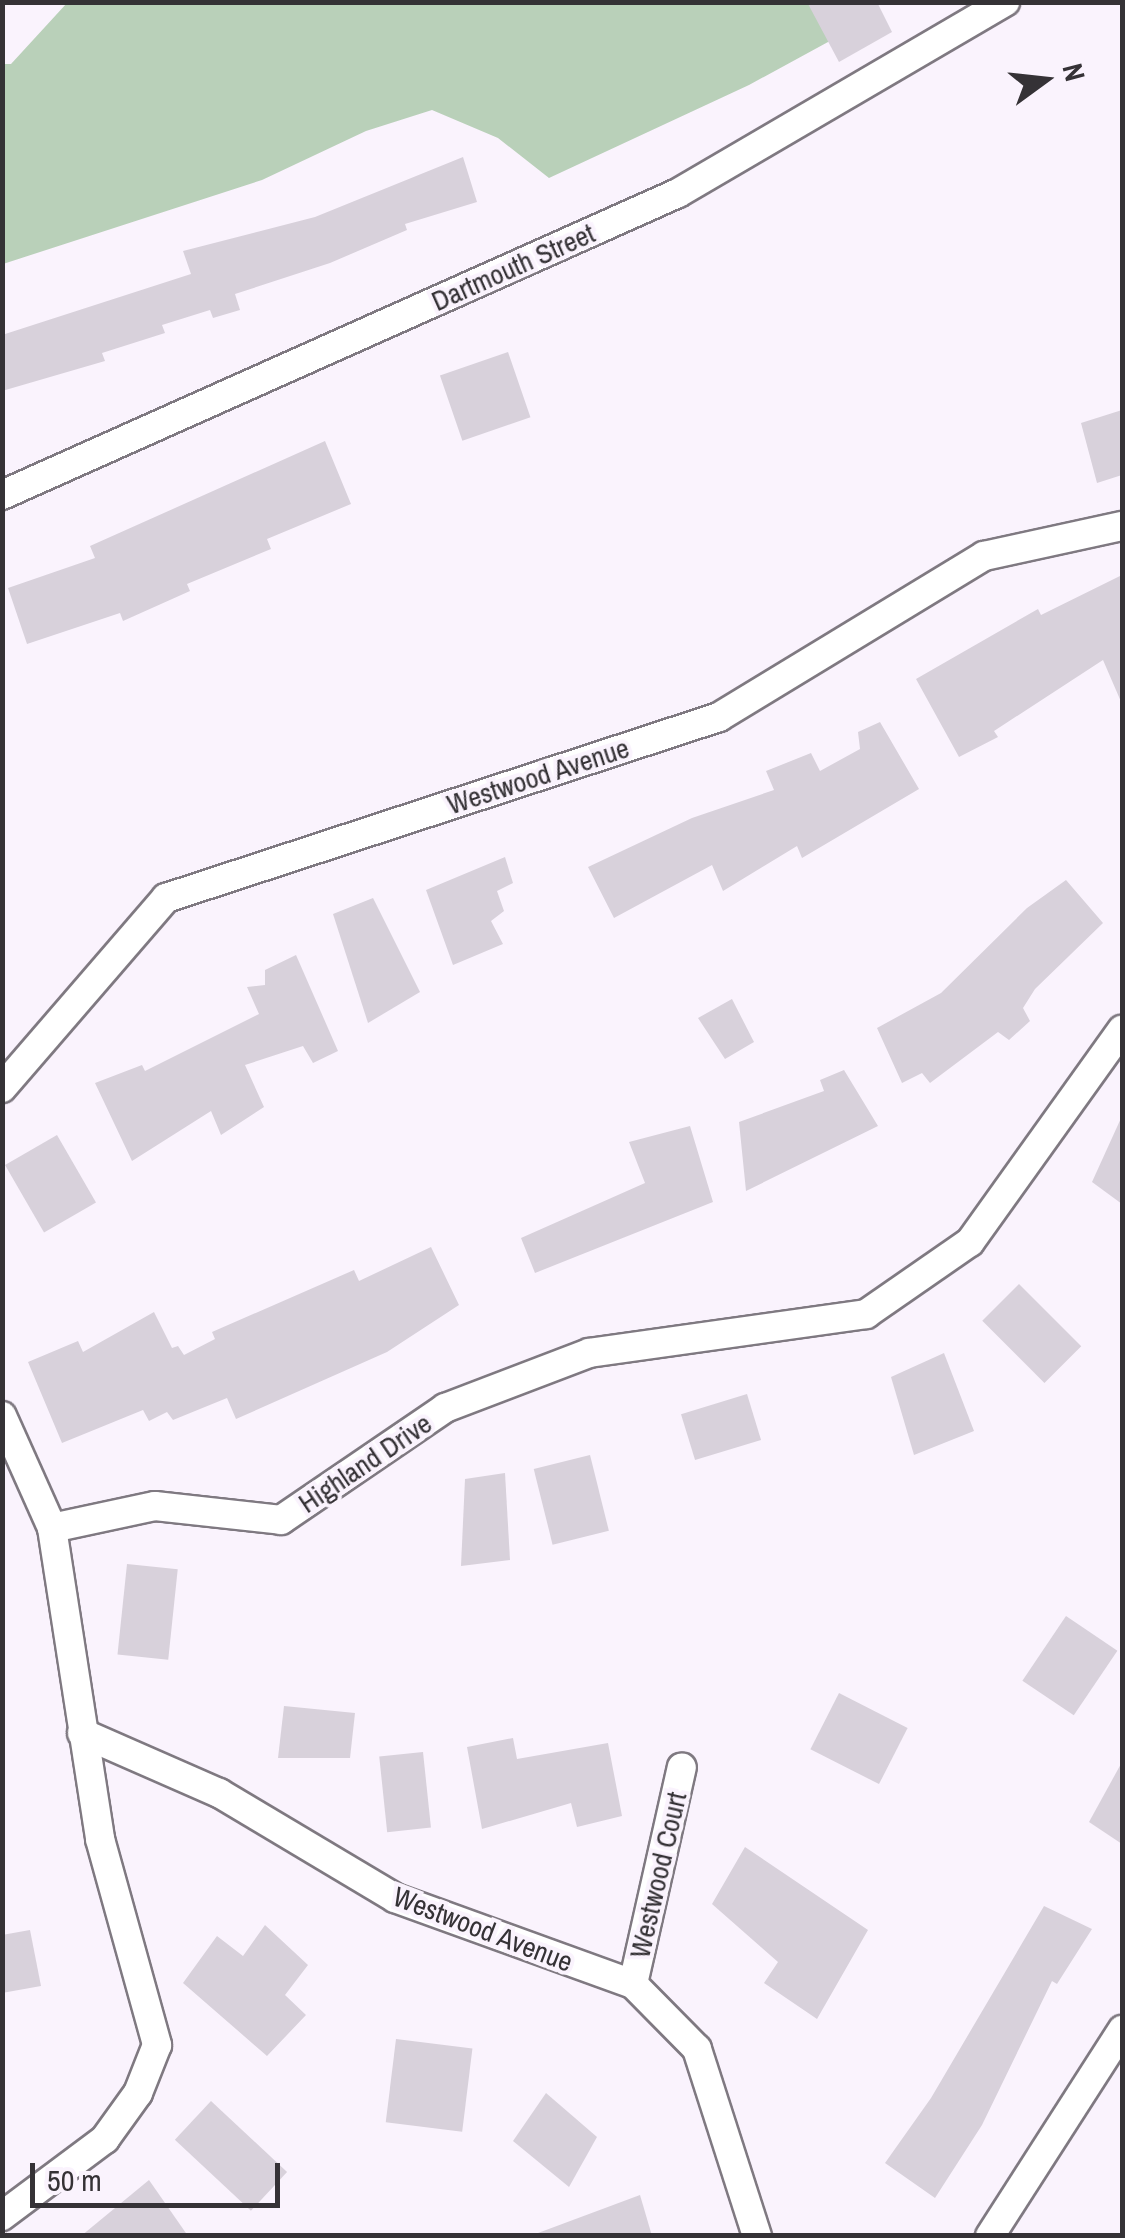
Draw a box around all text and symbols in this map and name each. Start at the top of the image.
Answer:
north arrow [995,30,1095,130]
text: N [1053,59,1094,85]
street label: Dartmouth Street [426,216,600,318]
street label: Westwood Avenue [442,731,634,821]
street label: Highland Drive [292,1406,438,1520]
street label: Westwood Court [623,1789,693,1961]
street label: Westwood Avenue [388,1879,578,1979]
scale bar [35,2143,285,2205]
text: 50 m [47,2160,102,2200]

